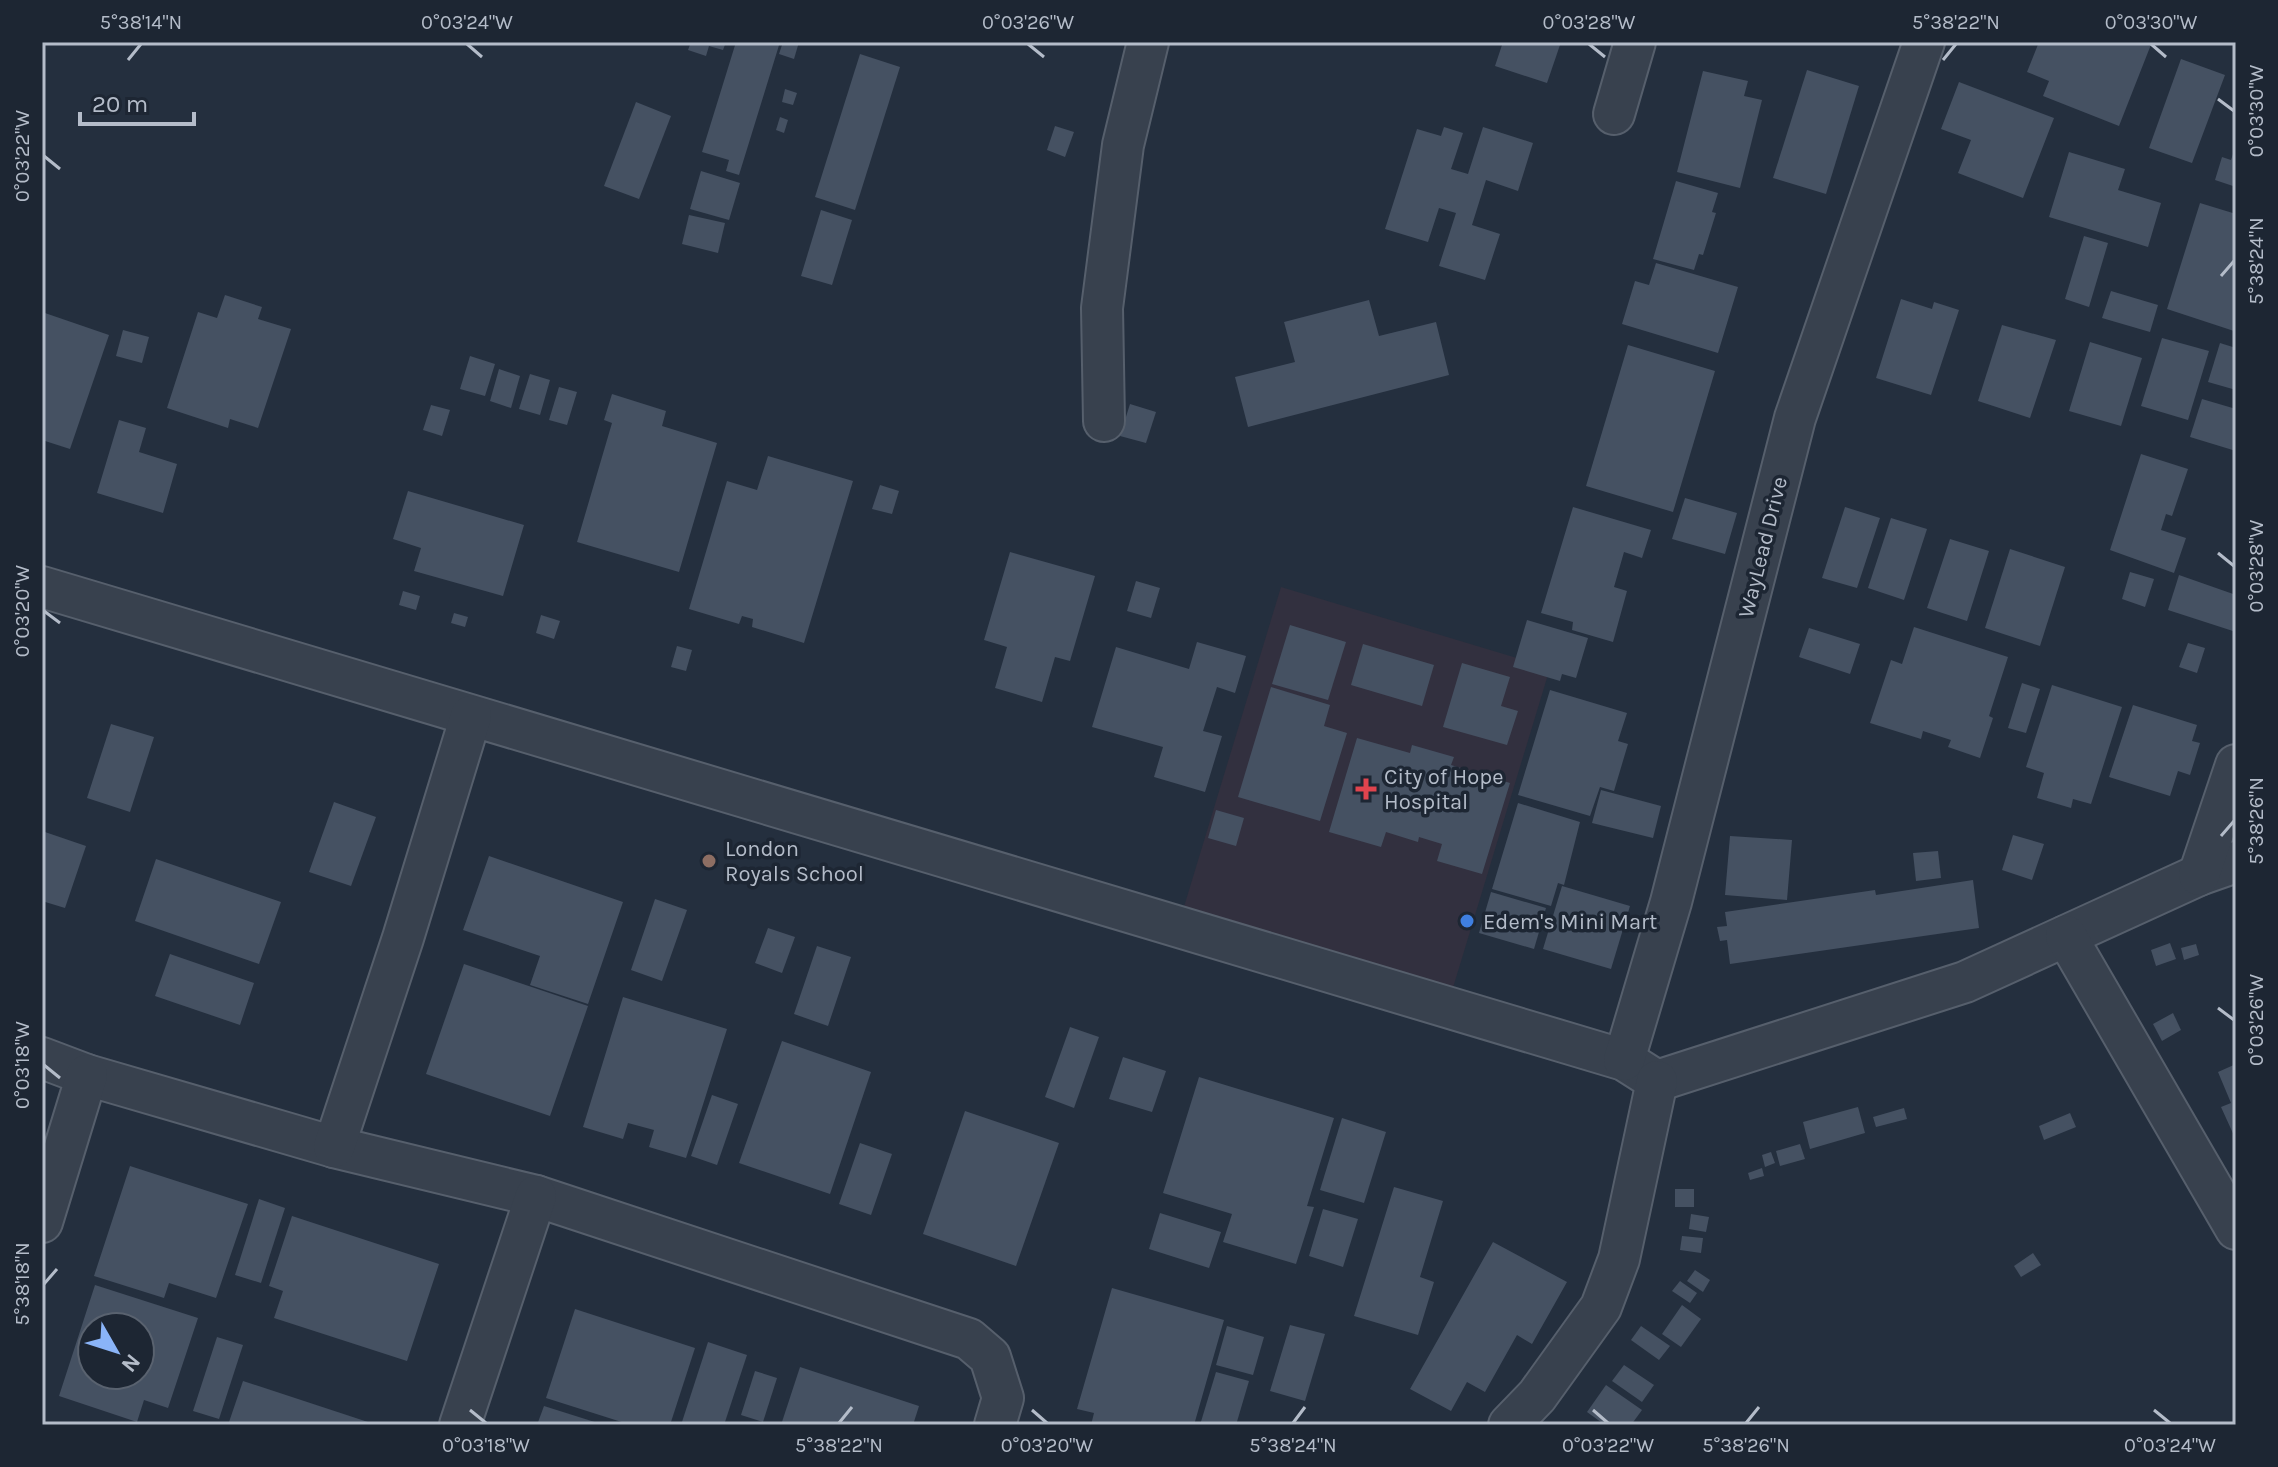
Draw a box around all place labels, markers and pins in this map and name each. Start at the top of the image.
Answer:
place label: City of Hope Hospital [1384,764,1503,815]
marker: City of Hope Hospital [1355,778,1377,800]
place label: London Royals School [725,836,864,887]
marker: London Royals School [700,852,718,870]
place label: Edem's Mini Mart [1483,909,1657,935]
marker: Edem's Mini Mart [1458,912,1476,930]

